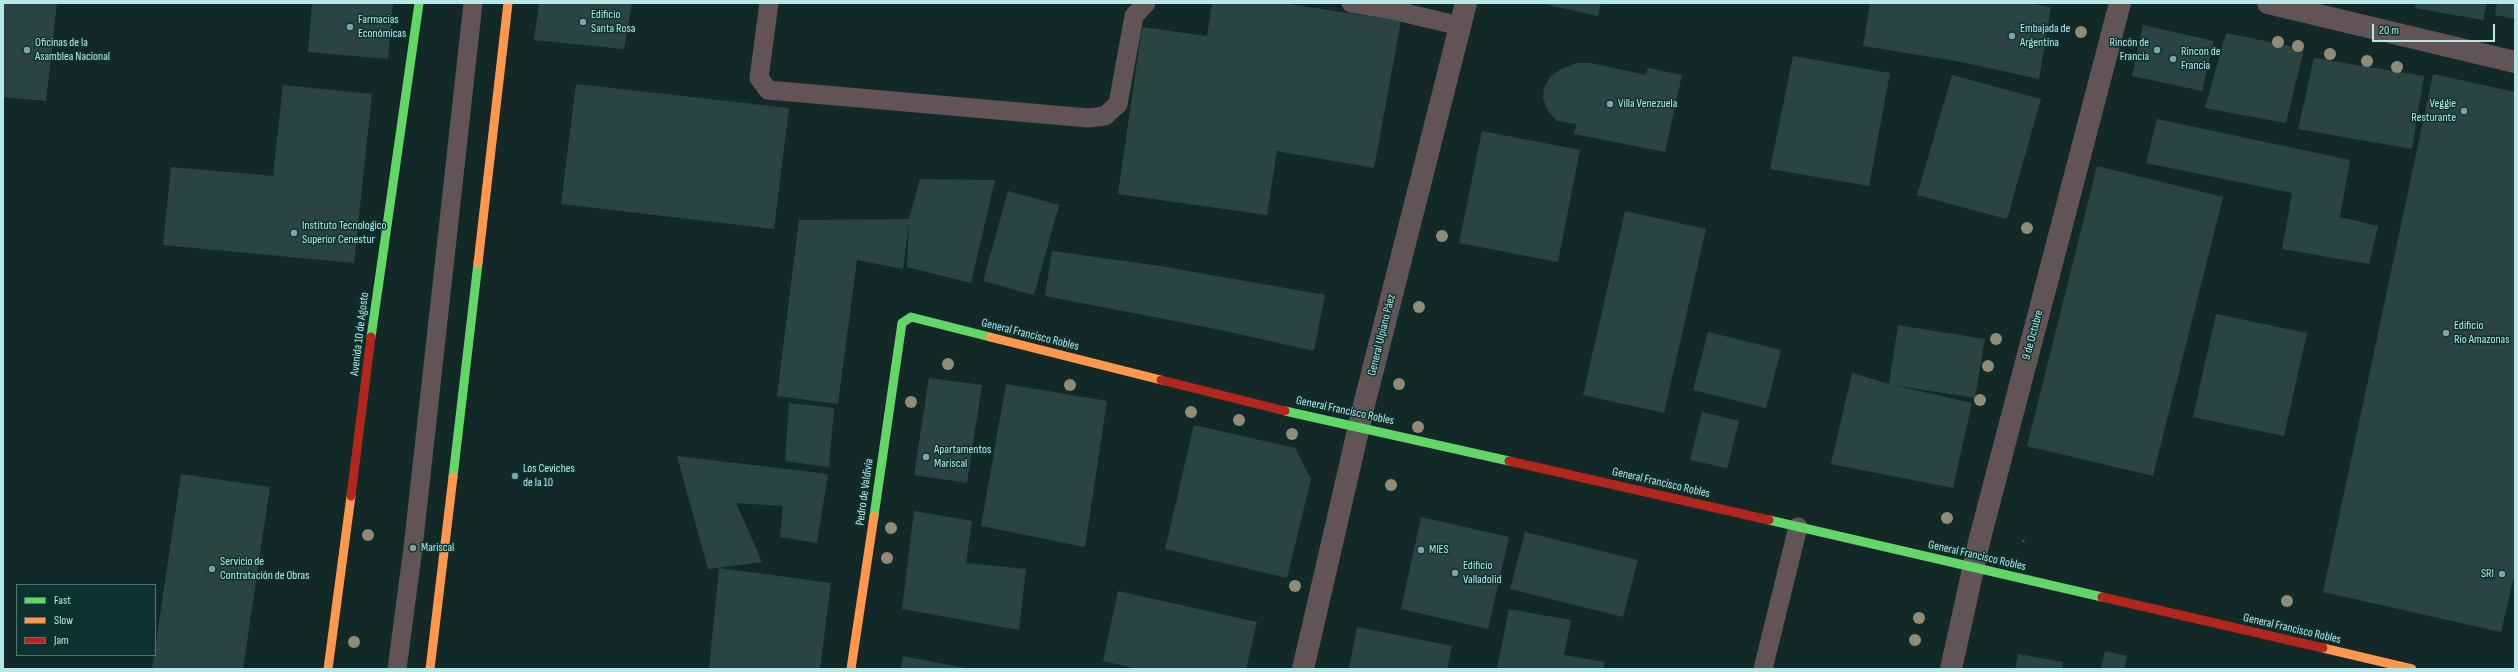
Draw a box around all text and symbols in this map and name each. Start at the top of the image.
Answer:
place label: Edificio Santa Rosa [591,8,635,36]
place label: Farmacias Económicas [358,13,406,41]
scale bar [2374,16,2497,42]
marker: Edificio Santa Rosa [578,17,588,27]
marker: Farmacias Económicas [345,22,355,32]
place label: Embajada de Argentina [2020,22,2070,50]
text: 20 m [2379,23,2399,38]
marker: Embajada de Argentina [2007,31,2017,41]
place label: Oficinas de la Asamblea Nacional [35,36,110,64]
place label: Rincón de Francia [2109,36,2149,64]
marker: Oficinas de la Asamblea Nacional [22,45,32,55]
marker: Rincón de Francia [2152,45,2162,55]
place label: Rincon de Francia [2181,45,2221,73]
marker: Rincon de Francia [2168,54,2178,64]
place label: Villa Venezuela [1618,97,1677,111]
place label: Veggie Resturante [2411,97,2456,125]
marker: Villa Venezuela [1605,99,1615,109]
marker: Veggie Resturante [2459,106,2469,116]
place label: Instituto Tecnologico Superior Cenestur [302,219,387,247]
marker: Instituto Tecnologico Superior Cenestur [289,228,299,238]
street label: Avenida 10 de Agosto [348,291,372,377]
street label: General Ulpiano Páez [1365,293,1399,377]
street label: 9 de Octubre [2019,308,2047,362]
street label: General Francisco Robles [980,316,1080,354]
place label: Edificio Rio Amazonas [2454,319,2510,347]
marker: Edificio Rio Amazonas [2441,328,2451,338]
street label: General Francisco Robles [1295,394,1395,428]
place label: Apartamentos Mariscal [934,443,991,471]
marker: Apartamentos Mariscal [921,452,931,462]
street label: Pedro de Valdivia [853,458,877,526]
place label: Los Ceviches de la 10 [523,462,575,490]
street label: General Francisco Robles [1611,465,1711,501]
marker: Los Ceviches de la 10 [510,471,520,481]
street label: General Francisco Robles [1927,538,2027,574]
place label: Mariscal [421,541,454,555]
marker: Mariscal [408,543,418,553]
place label: MIES [1429,543,1449,557]
marker: MIES [1416,545,1426,555]
place label: Servicio de Contratación de Obras [220,555,310,583]
place label: Edificio Valladolid [1463,559,1501,587]
marker: Servicio de Contratación de Obras [207,564,217,574]
place label: SRI [2481,567,2494,581]
marker: Edificio Valladolid [1450,568,1460,578]
marker: SRI [2497,569,2507,579]
legend [16,584,156,656]
text: Fast [54,593,71,608]
street label: General Francisco Robles [2242,611,2342,647]
text: Slow [54,613,73,628]
text: Jam [54,633,69,648]

